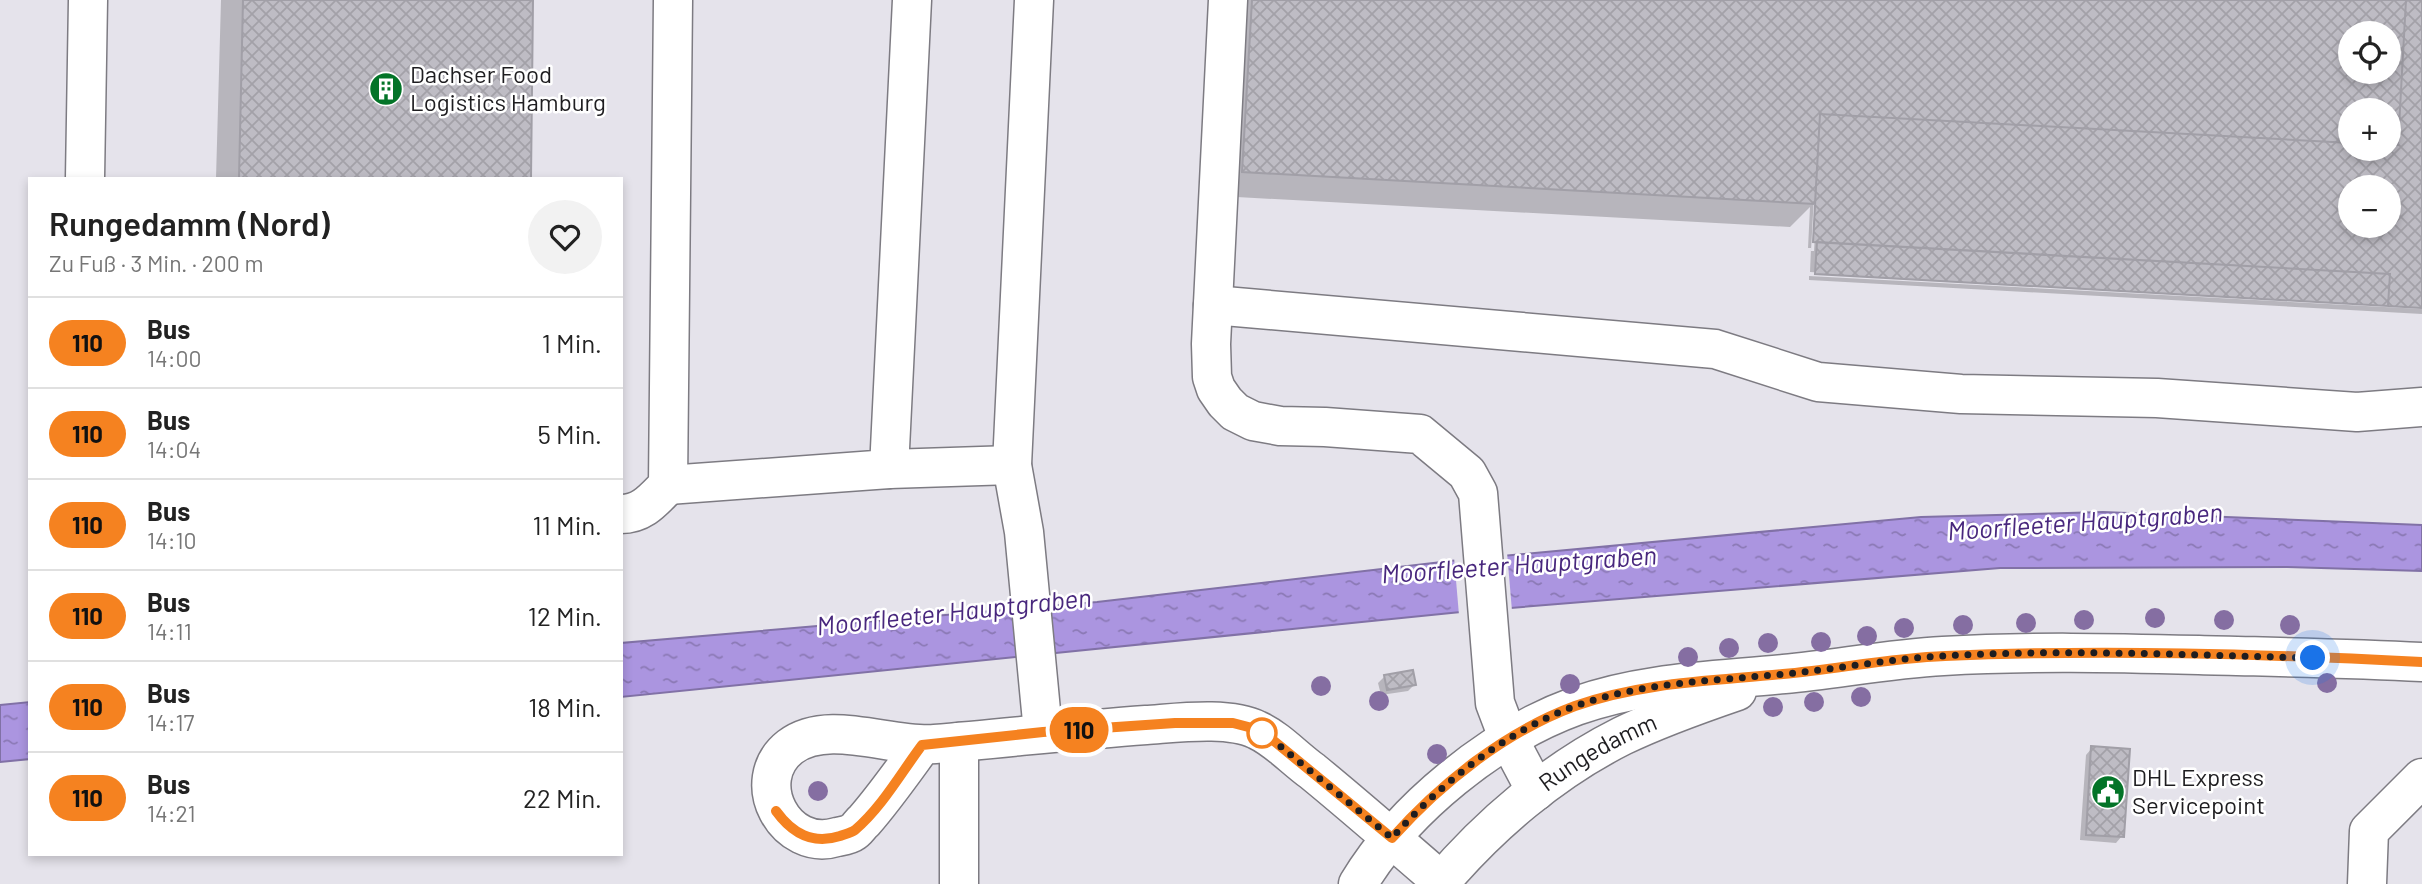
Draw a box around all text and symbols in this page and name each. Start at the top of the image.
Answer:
map controls [2338,21,2401,238]
button: locate [2338,21,2401,84]
place label: Dachser Food Logistics Hamburg [410,59,606,116]
building icon: Dachser Food Logistics Hamburg [367,70,405,108]
button: + [2338,98,2401,161]
button: − [2338,175,2401,238]
button: heart [528,200,602,274]
text: Rungedamm (Nord) [49,203,330,243]
text: Zu Fuß · 3 Min. · 200 m [49,249,263,277]
text: Bus [147,313,190,344]
text: 1 Min. [542,327,602,358]
text: 110 [72,328,103,357]
text: 14:00 [147,344,202,372]
text: Bus [147,404,190,435]
text: 5 Min. [538,418,602,449]
text: 110 [72,419,103,448]
text: 14:04 [147,435,201,463]
text: Bus [147,495,190,526]
water label: Moorfleeter Hauptgraben [1946,495,2224,546]
text: 11 Min. [533,509,602,540]
text: 110 [72,510,103,539]
text: 14:10 [147,526,197,554]
water label: Moorfleeter Hauptgraben [1380,538,1658,589]
water label: Moorfleeter Hauptgraben [815,581,1093,640]
text: Bus [147,586,190,617]
text: 12 Min. [528,600,602,631]
text: 110 [72,601,103,630]
text: 14:11 [147,617,192,645]
your location [2295,640,2330,675]
text: Bus [147,677,190,708]
text: 18 Min. [528,691,602,722]
text: 110 [72,692,103,721]
street label: Rungedamm [1532,706,1661,796]
line badge: 110 [1039,707,1119,753]
text: 14:17 [147,708,194,736]
text: 110 [1064,715,1094,744]
unlabelled marker [1247,718,1277,748]
place label: DHL Express Servicepoint [2132,762,2265,819]
text: Bus [147,768,190,799]
public building icon: DHL Express Servicepoint [2089,773,2127,811]
text: 22 Min. [523,782,602,813]
text: 110 [72,783,103,812]
text: 14:21 [147,799,196,827]

